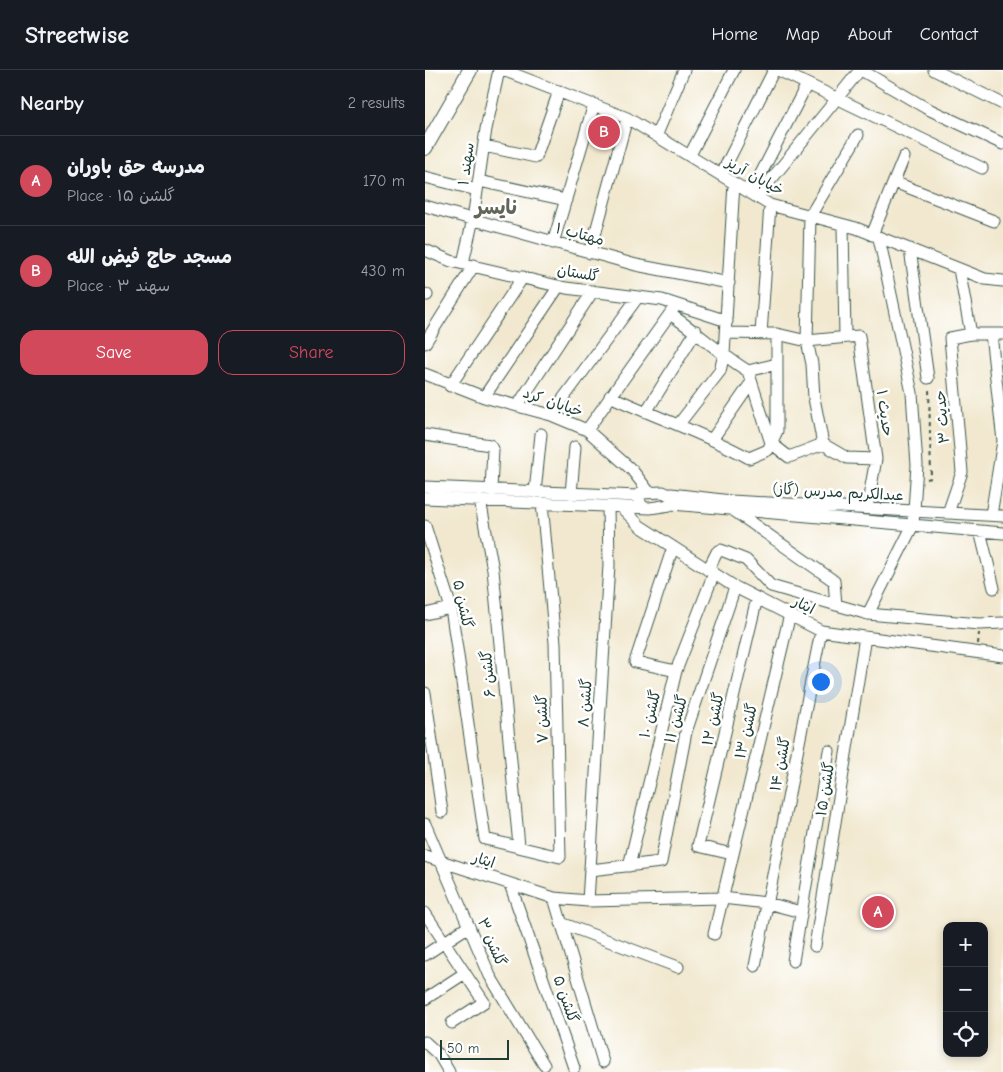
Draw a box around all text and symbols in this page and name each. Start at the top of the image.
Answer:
text: Streetwise [25,21,129,49]
text: Home [711,24,758,45]
text: Map [786,24,820,45]
text: About [848,24,892,45]
text: Contact [920,24,978,45]
text: Nearby [20,91,84,115]
text: 2 results [348,94,405,112]
pin: B [588,113,620,151]
street label: سهند ۱ [454,141,478,187]
street label: خیابان آریز [721,152,787,199]
text: مدرسه حق باوران [67,156,205,178]
text: A [32,172,40,190]
text: 170 m [363,172,405,190]
text: Place · گلشن ۱۵ [67,187,175,205]
district label: نایسر [473,196,517,219]
street label: مهتاب ۱ [554,219,606,249]
text: مسجد حاج فیض الله [67,246,232,268]
street label: گلستان [556,260,600,286]
text: B [31,262,41,280]
text: 430 m [361,262,405,280]
text: Place · سهند ۳ [67,277,170,295]
button: Save [20,330,208,375]
button: Share [218,330,405,375]
street label: خیابان کرد [521,383,585,421]
street label: حدیث ۱ [873,389,897,437]
street label: حدیث ۳ [931,389,953,445]
street label: عبدالکریم مدرس (گاز) [772,480,904,507]
street label: گلشن ۵ [449,578,477,630]
street label: ایثار [789,591,818,618]
street label: گلشن ۶ [477,649,499,699]
your location [808,669,834,695]
street label: گلشن ۸ [574,678,596,728]
street label: گلشن ۱۰ [635,688,665,740]
street label: گلشن ۱۲ [698,691,728,747]
street label: گلشن ۱۱ [661,693,691,745]
street label: گلشن ۷ [533,694,551,744]
street label: گلشن ۱۳ [731,702,761,760]
street label: گلشن ۱۴ [766,735,794,793]
street label: گلشن ۱۵ [812,761,838,817]
street label: ایثار [470,848,497,872]
pin: A [862,893,894,931]
street label: گلشن ۳ [474,915,510,969]
map controls [943,922,988,1057]
button: + [943,922,988,967]
button: − [943,967,988,1012]
street label: گلشن ۵ [550,973,582,1025]
button: locate [943,1012,988,1057]
scale bar [440,1037,509,1060]
text: 50 m [447,1040,479,1057]

